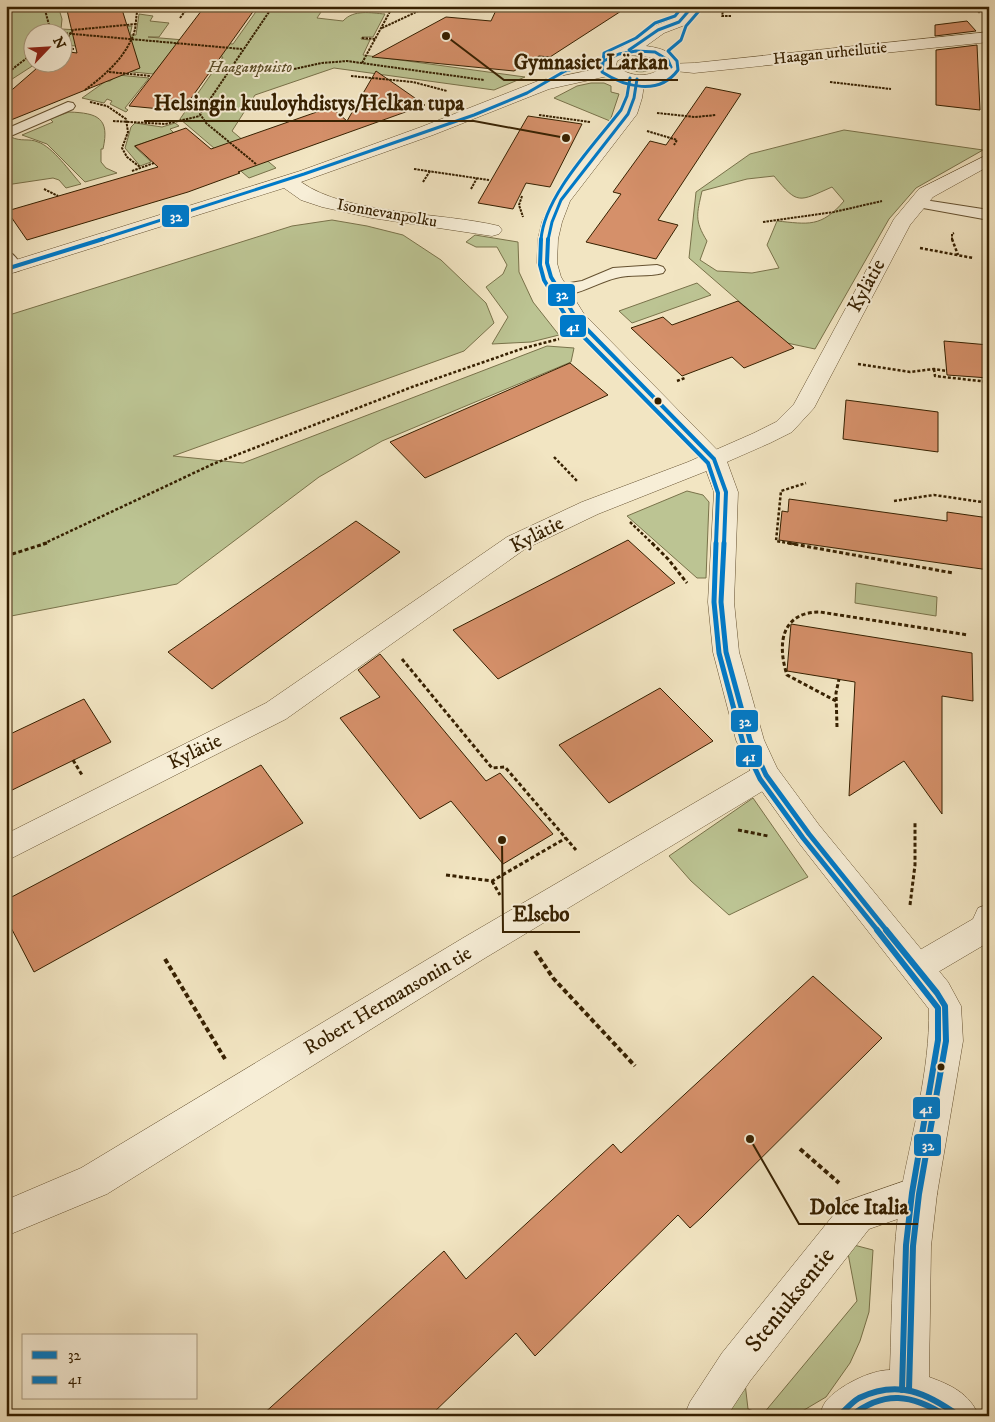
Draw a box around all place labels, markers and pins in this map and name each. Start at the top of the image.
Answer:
callout: Gymnasiet Lärkan [504,44,678,80]
callout: Helsingin kuuloyhdistys/Helkan tupa [144,85,474,121]
unlabelled marker [653,396,663,406]
callout: Elsebo [503,896,580,932]
unlabelled marker [936,1062,946,1072]
callout: Dolce Italia [799,1188,918,1224]

